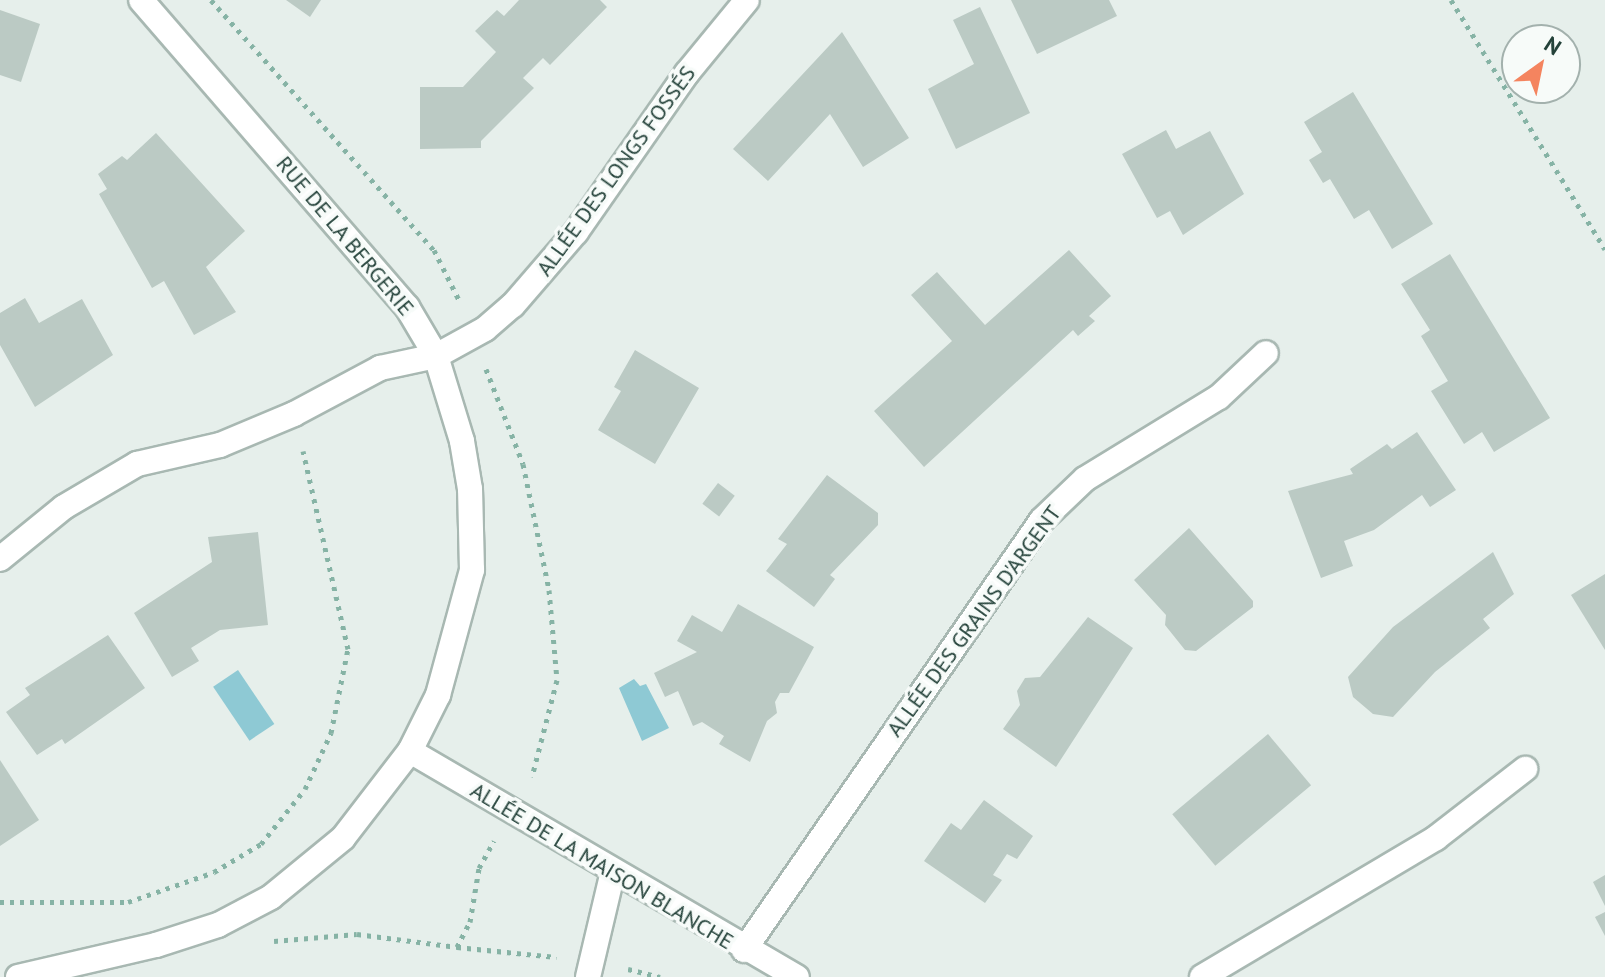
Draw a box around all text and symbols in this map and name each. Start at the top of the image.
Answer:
north arrow [1501,24,1581,104]
text: N [1539,30,1567,61]
street label: ALLÉE DES LONGS FOSSÉS [531,61,701,281]
street label: RUE DE LA BERGERIE [270,151,420,321]
street label: ALLÉE DES GRAINS D'ARGENT [881,500,1067,742]
street label: ALLÉE DE LA MAISON BLANCHE [465,777,739,955]

